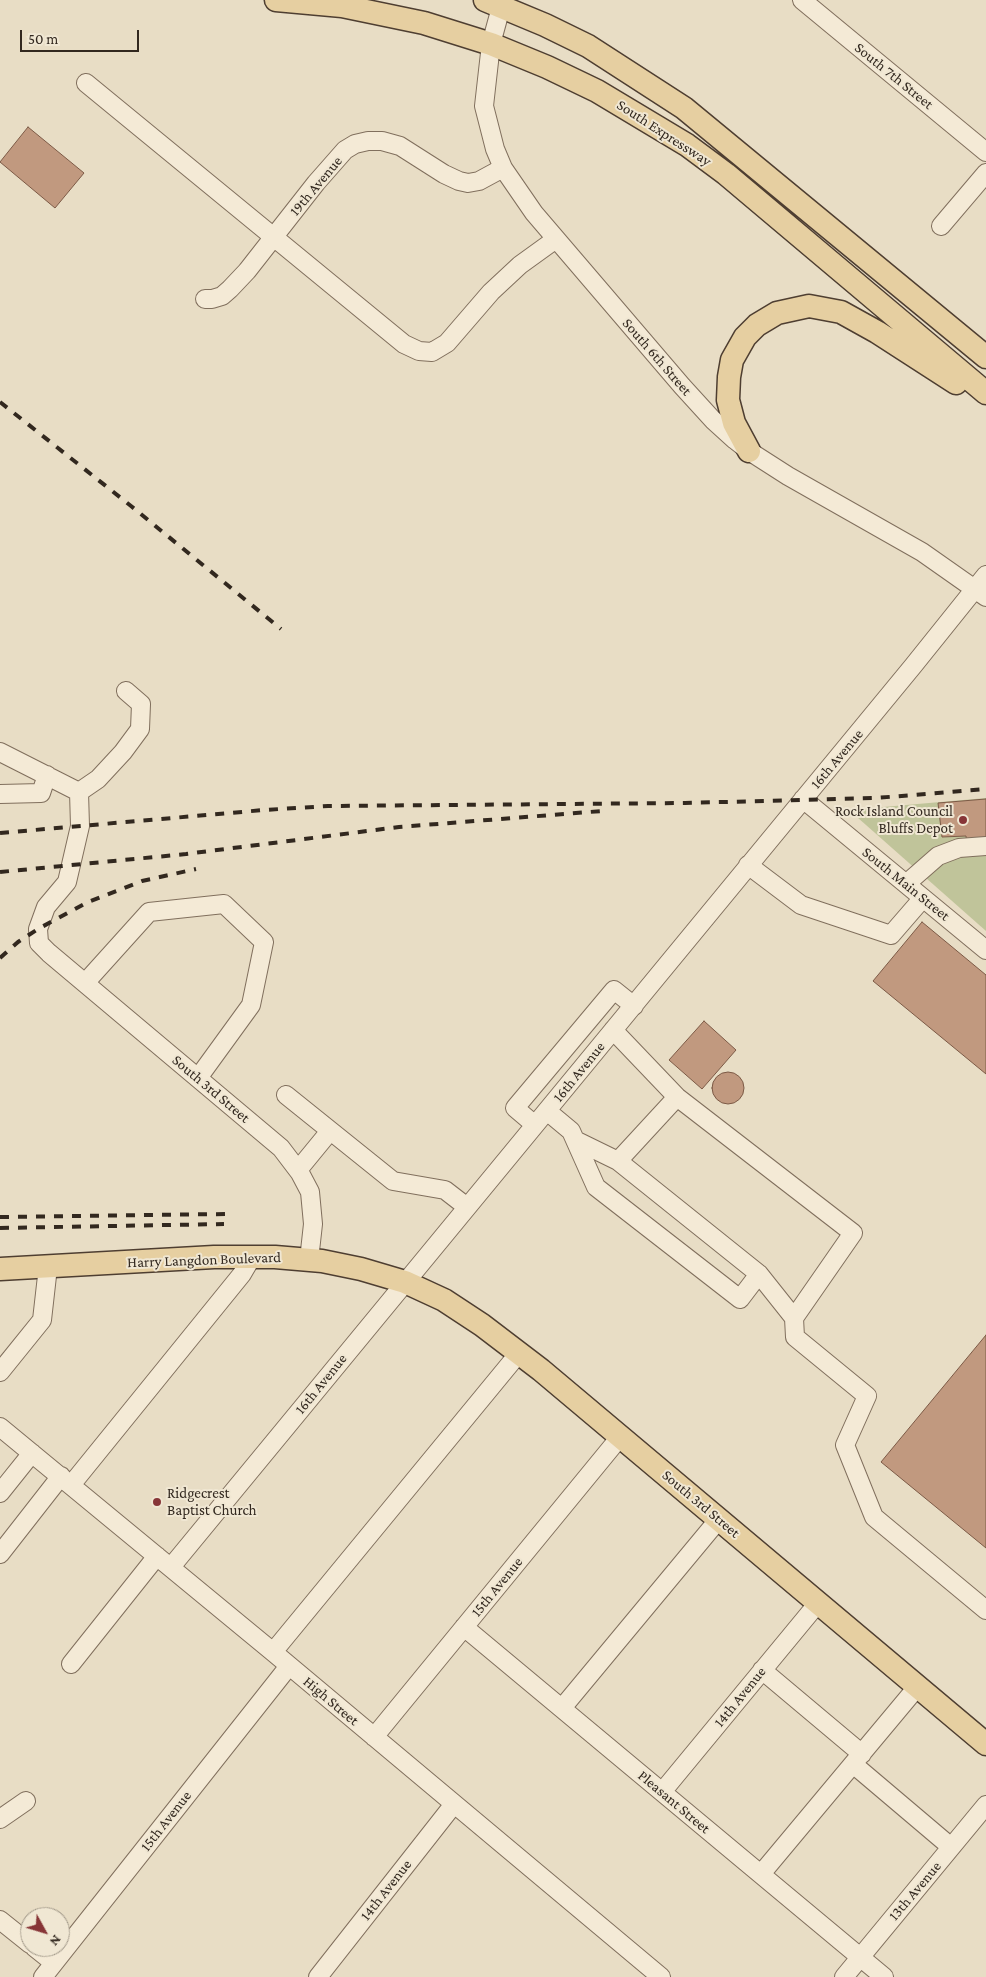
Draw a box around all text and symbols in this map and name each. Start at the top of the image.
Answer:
scale bar [22,20,141,52]
text: 50 m [28,31,58,47]
street label: South 7th Street [851,39,937,113]
street label: South Expressway [613,96,715,170]
street label: 19th Avenue [286,152,346,220]
street label: South 6th Street [618,315,696,399]
street label: 16th Avenue [807,725,867,793]
place label: Rock Island Council Bluffs Depot [835,802,953,837]
marker: Rock Island Council Bluffs Depot [957,814,969,826]
street label: South Main Street [859,843,953,925]
street label: 16th Avenue [549,1038,609,1106]
street label: South 3rd Street [168,1051,254,1127]
street label: Harry Langdon Boulevard [127,1248,281,1272]
street label: 16th Avenue [291,1350,351,1418]
street label: South 3rd Street [658,1466,744,1542]
place label: Ridgecrest Baptist Church [167,1484,257,1519]
marker: Ridgecrest Baptist Church [151,1496,163,1508]
street label: 15th Avenue [467,1553,527,1621]
street label: 14th Avenue [710,1663,770,1731]
street label: High Street [300,1673,362,1729]
street label: Pleasant Street [634,1767,714,1837]
street label: 15th Avenue [137,1787,195,1855]
street label: 14th Avenue [357,1856,415,1924]
street label: 13th Avenue [885,1858,945,1924]
north arrow [20,1907,70,1957]
text: N [47,1932,65,1950]

